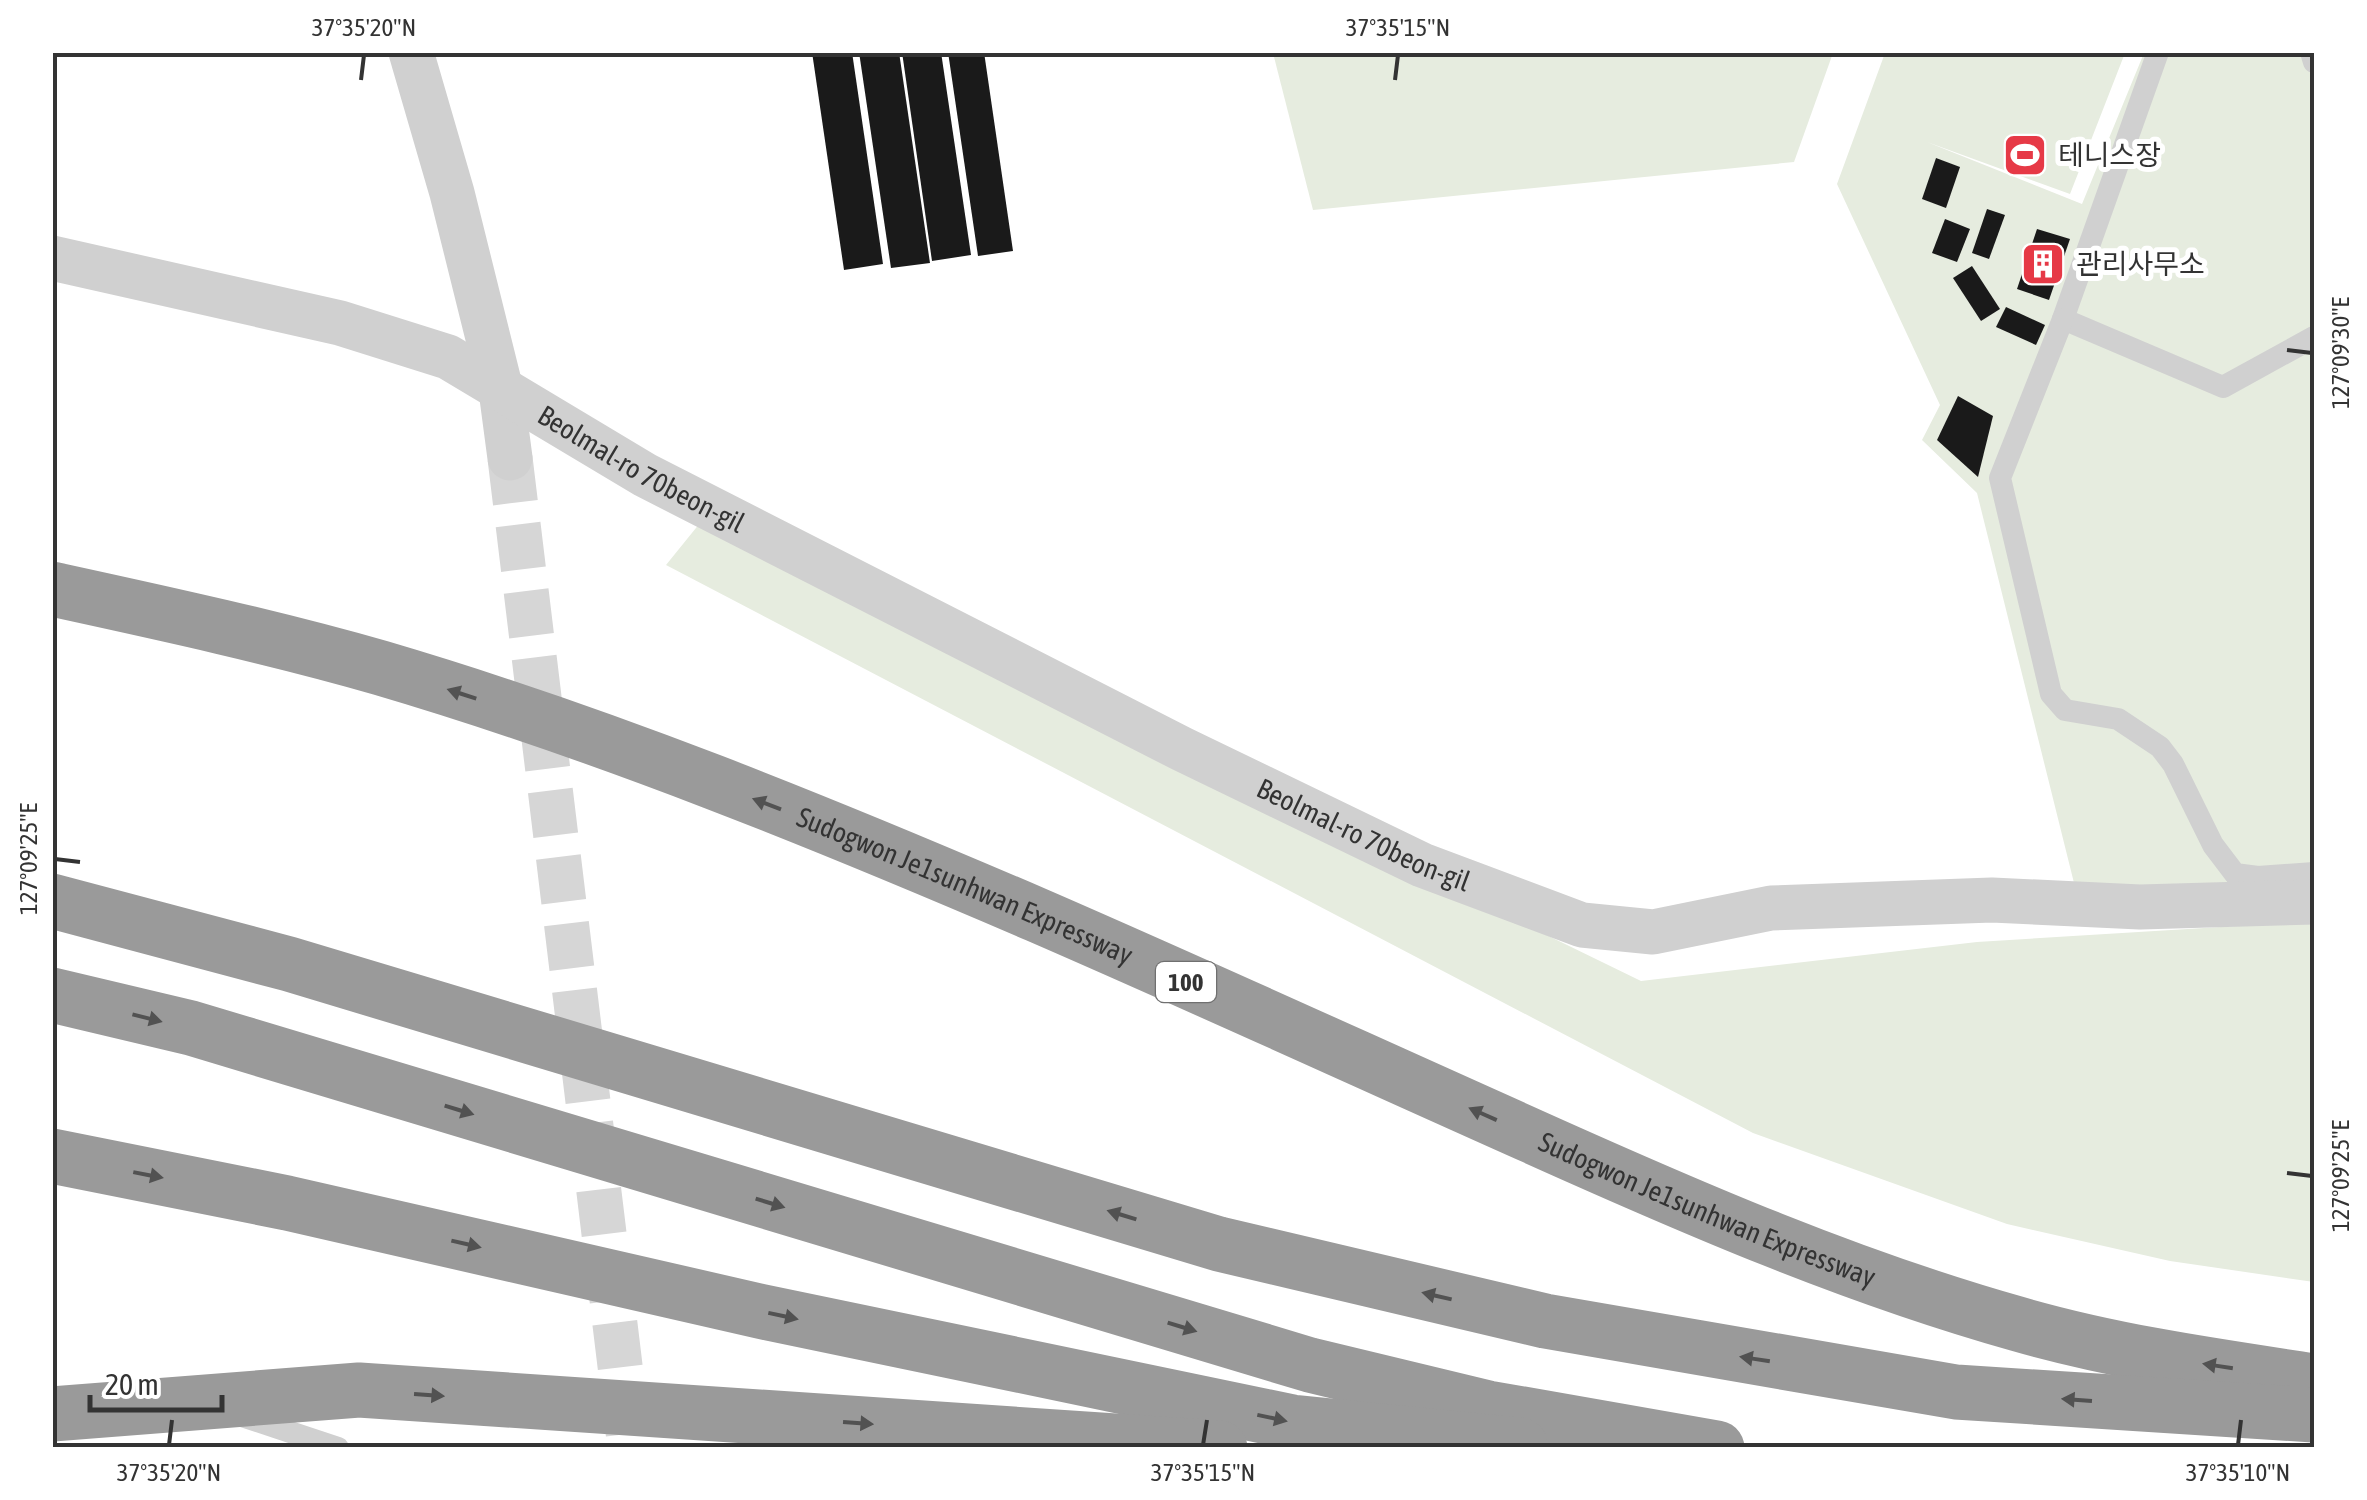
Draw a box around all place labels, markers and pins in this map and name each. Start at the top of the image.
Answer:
sports icon: 테니스장 [2002,132,2048,178]
place label: 테니스장 [2058,139,2161,171]
building icon: 관리사무소 [2020,241,2066,287]
place label: 관리사무소 [2076,248,2205,280]

